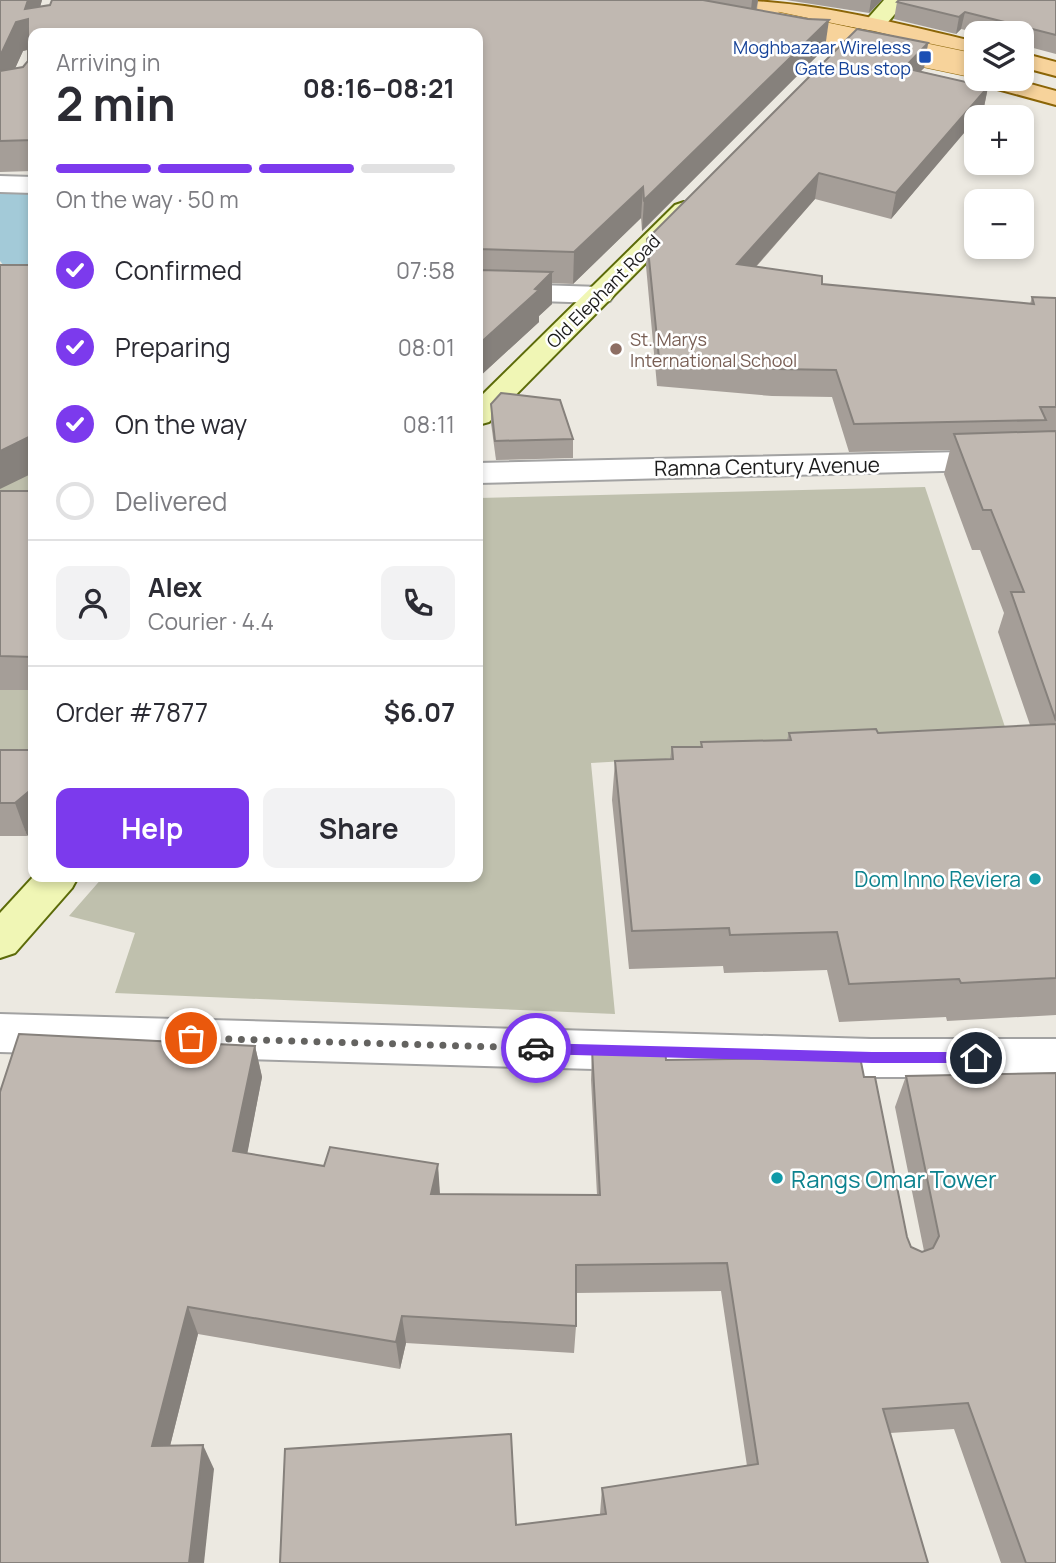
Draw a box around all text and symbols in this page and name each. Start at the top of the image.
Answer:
map controls [964,21,1034,259]
button: layers [964,21,1034,91]
place label: Moghbazaar Wireless Gate Bus stop [733,35,911,80]
text: Arriving in [56,46,161,78]
marker: Moghbazaar Wireless Gate Bus stop [917,49,933,65]
text: 08:16–08:21 [303,70,455,106]
text: 2 min [56,72,176,135]
button: + [964,105,1034,175]
text: On the way · 50 m [56,183,239,215]
button: − [964,189,1034,259]
street label: Old Elephant Road [541,229,665,353]
icon: check [56,251,94,289]
text: Confirmed [115,252,242,288]
text: 07:58 [396,254,455,286]
place label: St. Marys International School [630,327,797,372]
icon: check [56,328,94,366]
text: Preparing [115,329,231,365]
text: 08:01 [398,331,455,363]
marker: St. Marys International School [608,341,624,357]
icon: check [56,405,94,443]
text: On the way [115,406,247,442]
text: 08:11 [403,408,455,440]
street label: Ramna Century Avenue [654,450,880,482]
text: Delivered [115,483,227,519]
button: person [56,566,130,640]
button: phone [381,566,455,640]
text: Alex [148,569,202,605]
text: Courier · 4.4 [148,605,274,637]
text: Order #7877 [56,694,208,730]
text: $6.07 [384,694,455,730]
button: Help [56,788,249,868]
button: Share [263,788,455,868]
place label: Dom Inno Reviera [854,865,1021,893]
marker: Dom Inno Reviera [1027,871,1043,887]
pin [161,1008,221,1068]
courier [501,1013,571,1083]
icon: bag [172,1019,210,1057]
pin [946,1028,1006,1088]
icon: car [517,1029,555,1067]
icon: home [957,1039,995,1077]
place label: Rangs Omar Tower [791,1162,997,1195]
marker: Rangs Omar Tower [769,1170,785,1186]

